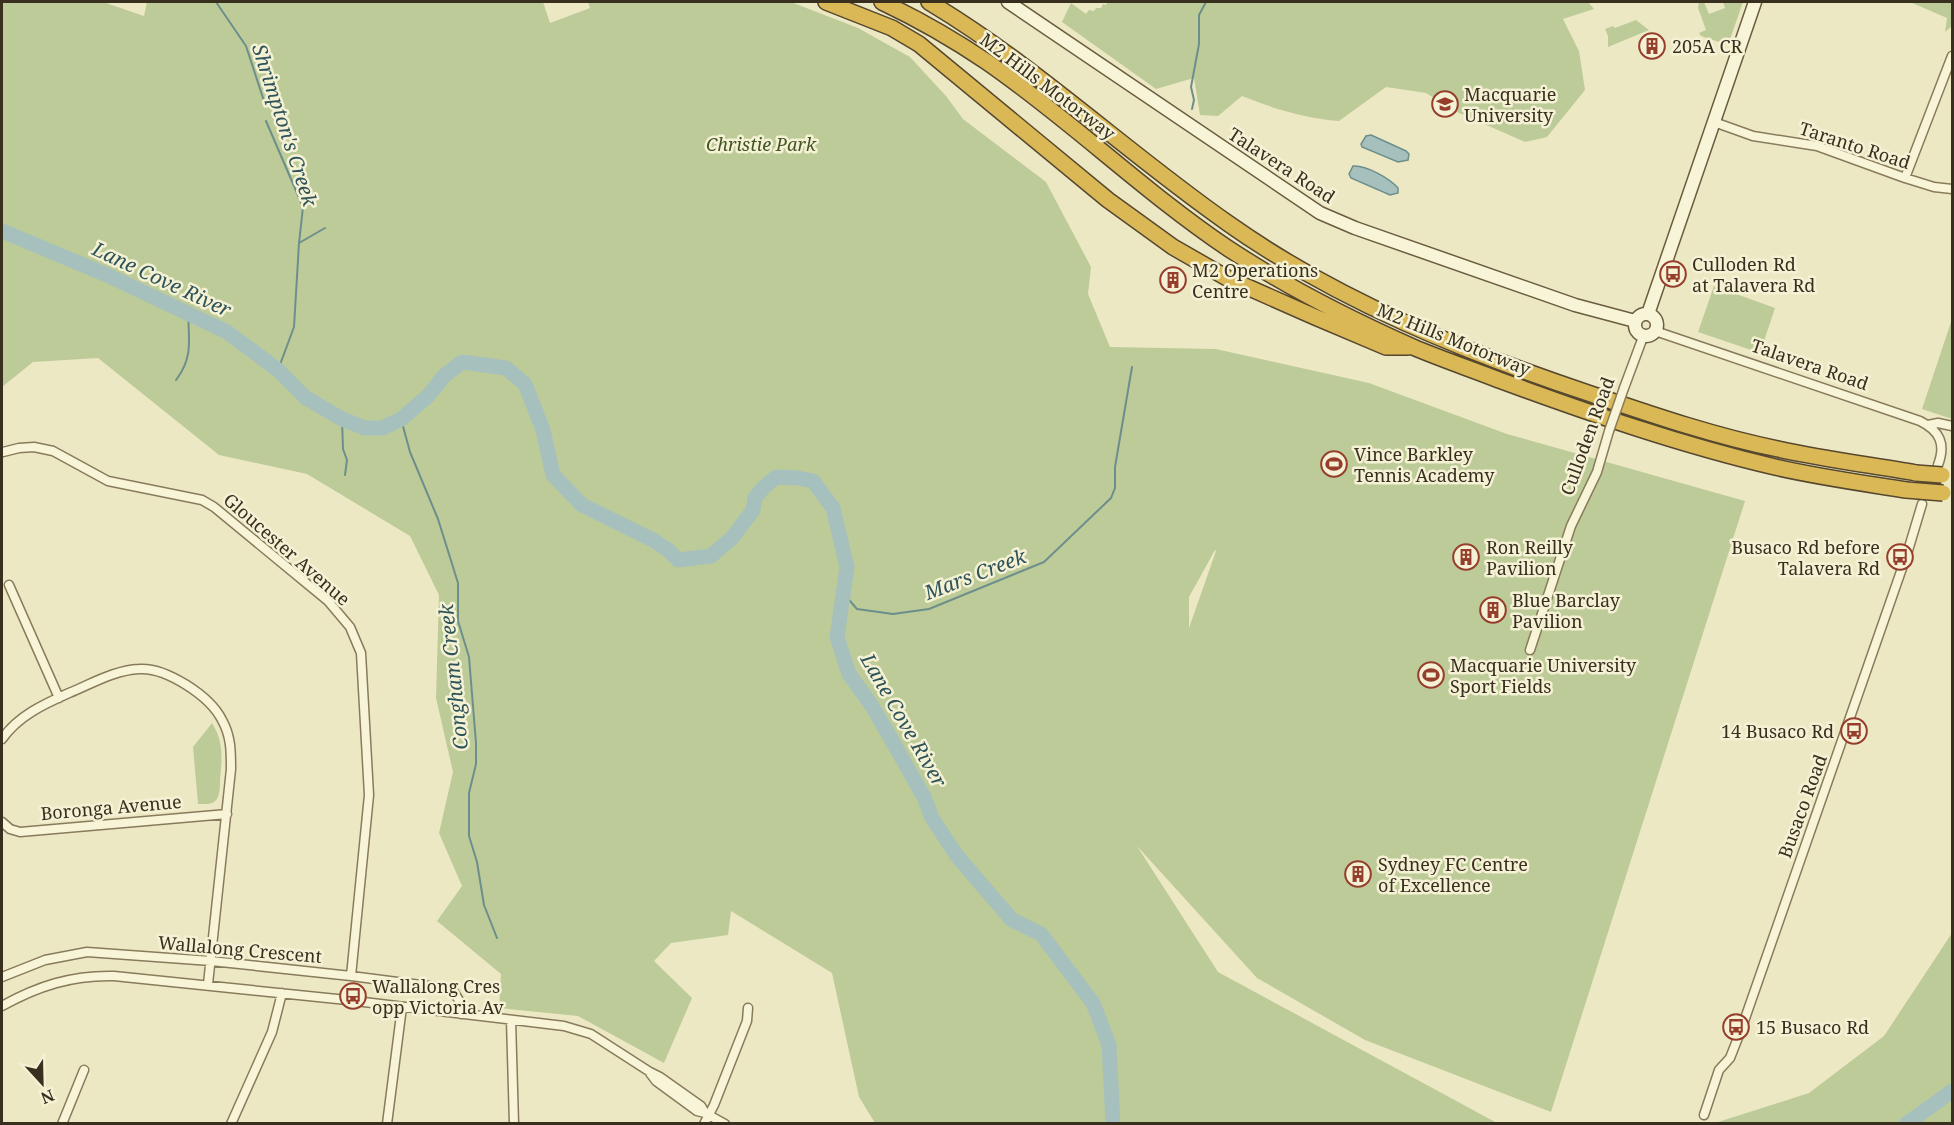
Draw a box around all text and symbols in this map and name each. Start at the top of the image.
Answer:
street label: M2 Hills Motorway [975,27,1121,145]
building icon: 205A CR [1637,31,1667,61]
place label: 205A CR [1672,34,1743,58]
water label: Shrimpton's Creek [246,40,324,210]
place label: Macquarie University [1464,82,1556,127]
school or university icon: Macquarie University [1430,89,1460,119]
street label: Taranto Road [1796,116,1914,174]
street label: Talavera Road [1224,122,1340,208]
park label: Christie Park [706,132,817,156]
water label: Lane Cove River [87,235,236,323]
place label: Culloden Rd at Talavera Rd [1692,252,1815,297]
place label: M2 Operations Centre [1192,258,1318,303]
bus stop icon: Culloden Rd at Talavera Rd [1658,259,1688,289]
building icon: M2 Operations Centre [1158,265,1188,295]
street label: M2 Hills Motorway [1374,297,1535,381]
street label: Talavera Road [1748,333,1872,395]
street label: Culloden Road [1554,373,1620,499]
place label: Vince Barkley Tennis Academy [1354,442,1495,487]
sports icon: Vince Barkley Tennis Academy [1319,449,1349,479]
street label: Gloucester Avenue [219,487,355,611]
place label: Ron Reilly Pavilion [1486,535,1574,580]
place label: Busaco Rd before Talavera Rd [1731,535,1880,580]
water label: Mars Creek [919,542,1030,606]
building icon: Ron Reilly Pavilion [1451,542,1481,572]
bus stop icon: Busaco Rd before Talavera Rd [1885,542,1915,572]
place label: Blue Barclay Pavilion [1512,588,1621,633]
building icon: Blue Barclay Pavilion [1478,595,1508,625]
water label: Congham Creek [432,602,474,751]
water label: Lane Cove River [854,647,954,792]
place label: Macquarie University Sport Fields [1450,653,1637,698]
sports icon: Macquarie University Sport Fields [1416,660,1446,690]
bus stop icon: 14 Busaco Rd [1839,716,1869,746]
place label: 14 Busaco Rd [1721,719,1834,743]
street label: Busaco Road [1772,751,1832,861]
street label: Boronga Avenue [39,789,183,825]
place label: Sydney FC Centre of Excellence [1378,852,1528,897]
building icon: Sydney FC Centre of Excellence [1343,859,1373,889]
street label: Wallalong Crescent [157,930,323,968]
place label: Wallalong Cres opp Victoria Av [372,974,504,1019]
bus stop icon: Wallalong Cres opp Victoria Av [338,981,368,1011]
bus stop icon: 15 Busaco Rd [1721,1012,1751,1042]
place label: 15 Busaco Rd [1756,1015,1869,1039]
north arrow [12,1053,72,1113]
text: N [37,1084,58,1110]

